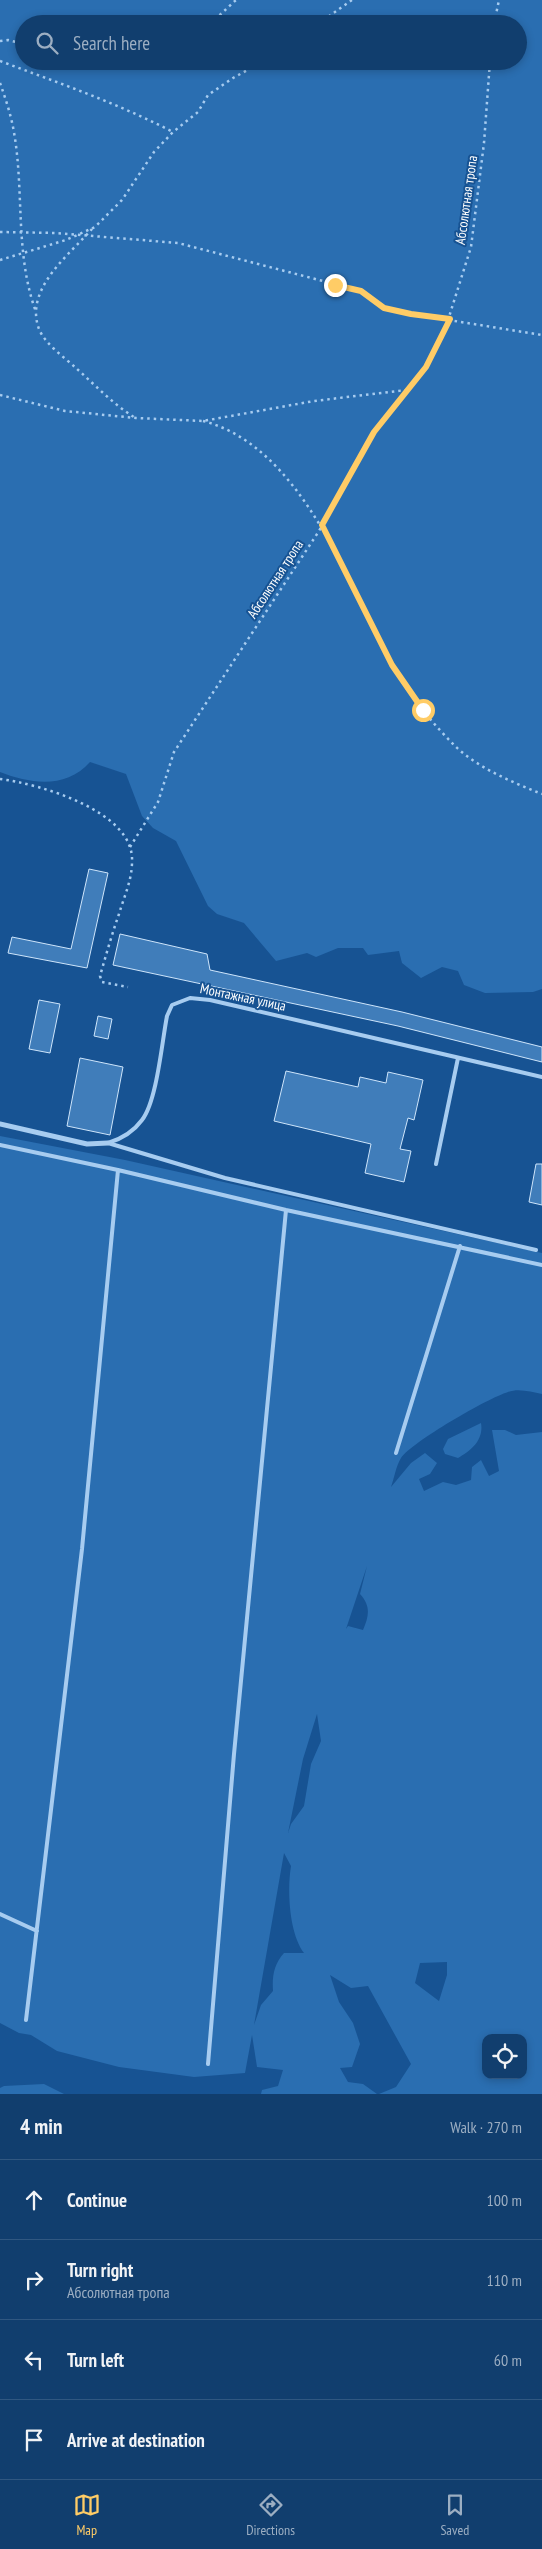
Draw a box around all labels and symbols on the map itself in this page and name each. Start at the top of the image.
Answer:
street label: Абсолютная тропа [451,154,481,246]
route end [324,274,347,297]
street label: Абсолютная тропа [243,536,307,622]
route start [412,699,435,722]
street label: Монтажная улица [198,979,288,1015]

